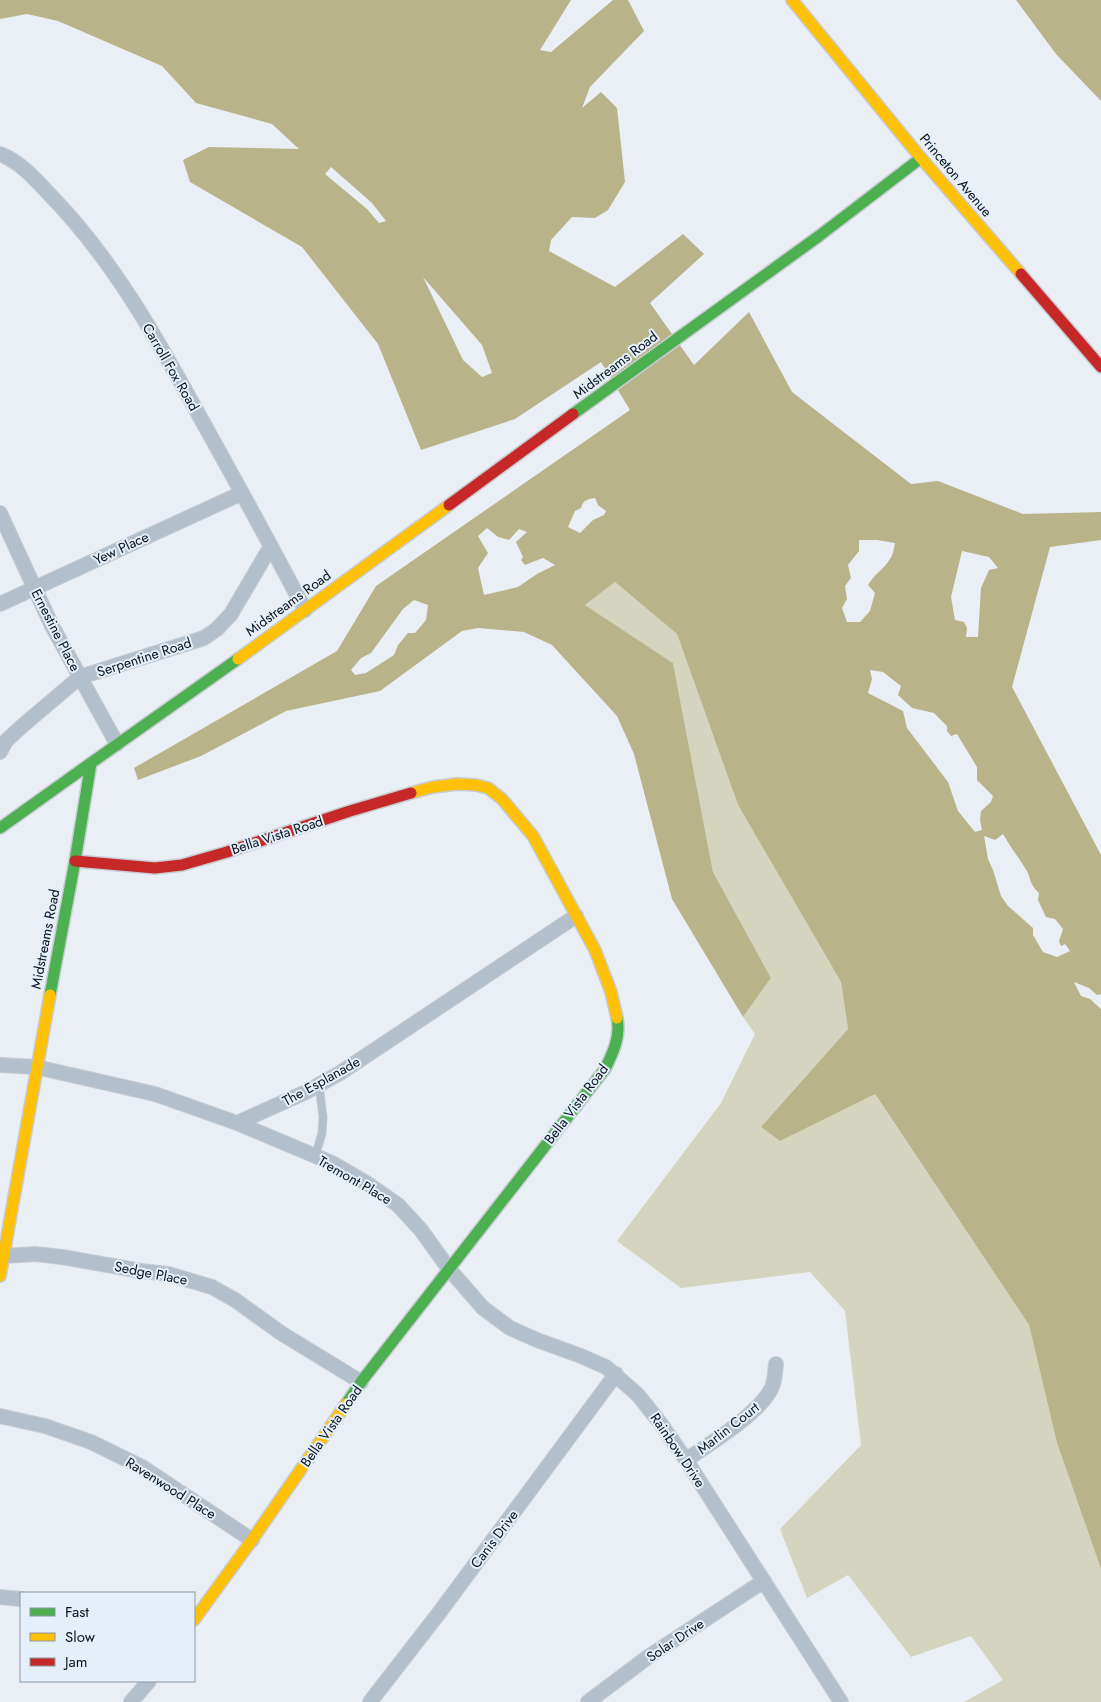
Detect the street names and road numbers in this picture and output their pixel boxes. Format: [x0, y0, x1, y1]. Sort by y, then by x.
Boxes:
street label: Princeton Avenue [915, 129, 997, 221]
street label: Carroll Fox Road [138, 319, 204, 415]
street label: Midstreams Road [568, 326, 662, 404]
street label: Yew Place [90, 527, 152, 569]
street label: Midstreams Road [241, 565, 335, 641]
street label: Ernestine Place [27, 585, 85, 675]
street label: Serpentine Road [94, 632, 194, 682]
street label: Bella Vista Road [229, 811, 325, 859]
street label: Midstreams Road [26, 887, 64, 991]
street label: The Esplanade [279, 1051, 363, 1111]
street label: Bella Vista Road [539, 1060, 613, 1148]
street label: Tremont Place [314, 1151, 396, 1209]
street label: Sedge Place [113, 1256, 189, 1290]
street label: Bella Vista Road [295, 1381, 367, 1471]
street label: Marlin Court [693, 1397, 764, 1459]
street label: Rainbow Drive [646, 1409, 710, 1491]
street label: Ravenwood Place [122, 1452, 220, 1524]
street label: Canis Drive [465, 1506, 523, 1572]
street label: Solar Drive [642, 1613, 708, 1667]

